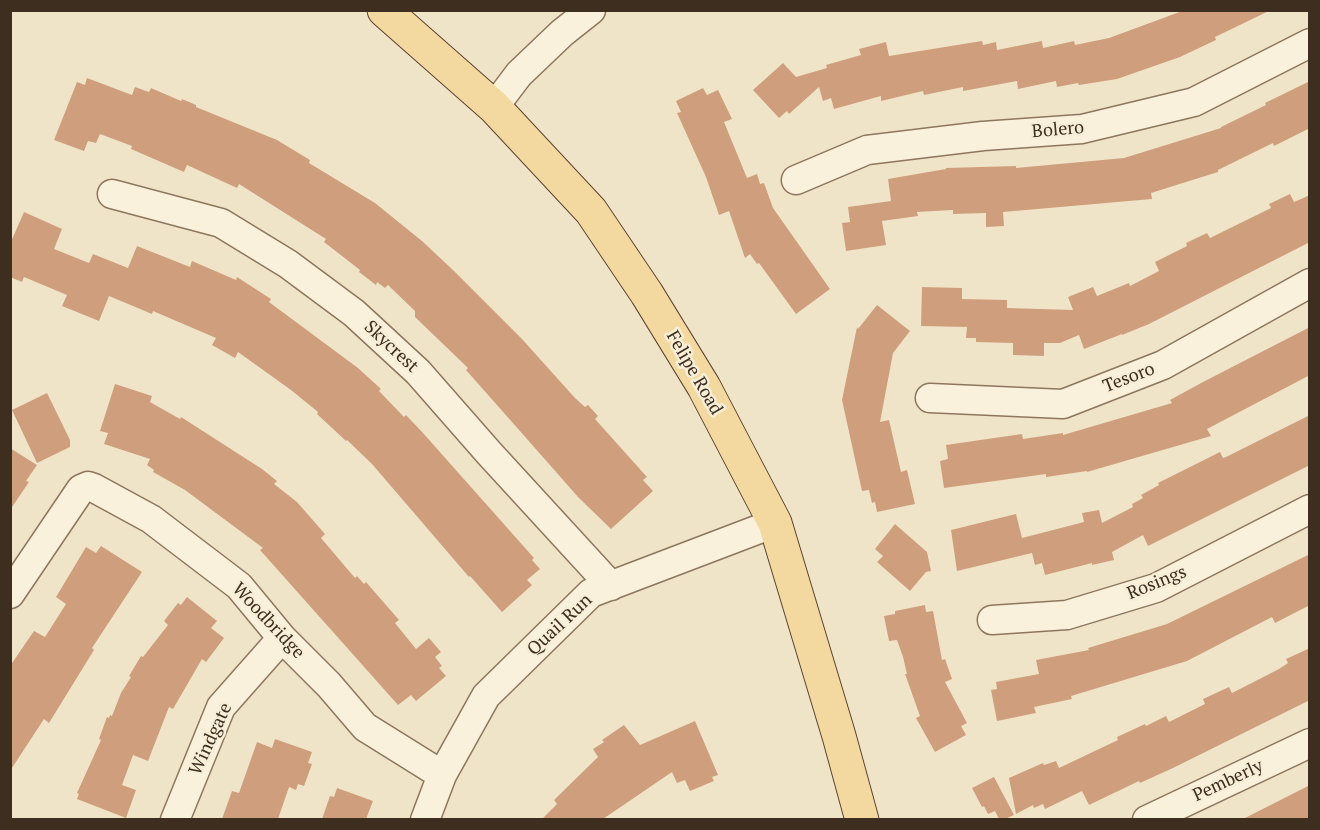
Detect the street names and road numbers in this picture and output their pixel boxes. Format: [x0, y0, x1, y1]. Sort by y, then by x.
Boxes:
street label: Bolero [1031, 117, 1085, 143]
street label: Skycrest [359, 316, 423, 378]
street label: Felipe Road [661, 327, 727, 419]
street label: Tesoro [1100, 358, 1158, 398]
street label: Rosings [1124, 561, 1190, 605]
street label: Woodbridge [227, 578, 309, 664]
street label: Quail Run [523, 590, 597, 660]
street label: Windgate [185, 699, 237, 779]
street label: Pemberly [1189, 755, 1267, 807]

